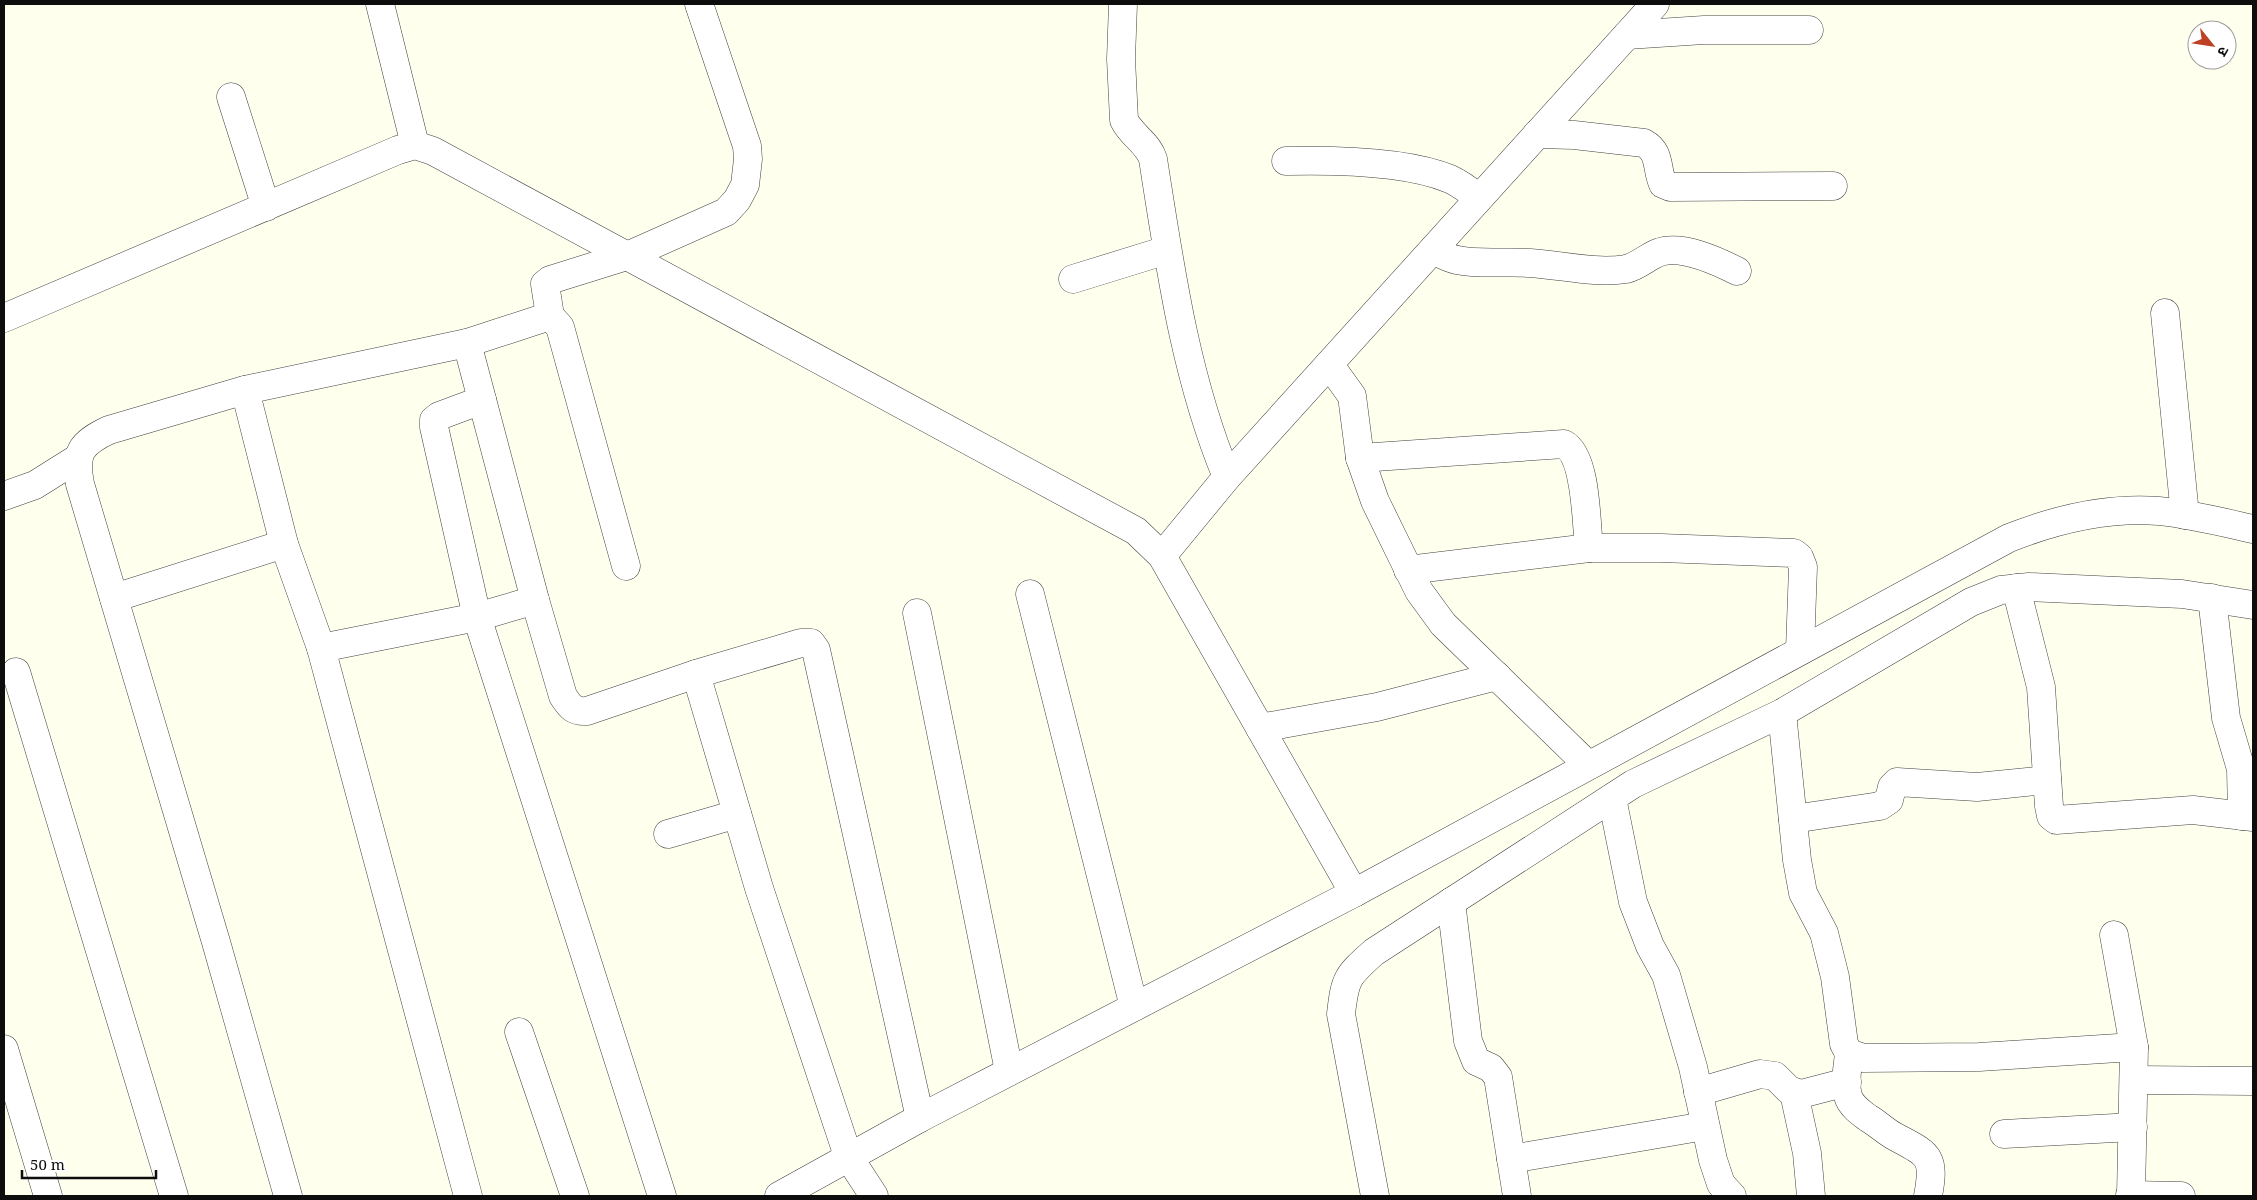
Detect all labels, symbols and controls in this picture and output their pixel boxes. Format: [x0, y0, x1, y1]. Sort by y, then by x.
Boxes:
north arrow [2187, 20, 2237, 70]
text: उ [2213, 43, 2234, 61]
scale bar [22, 1148, 156, 1180]
text: 50 m [30, 1154, 65, 1174]

